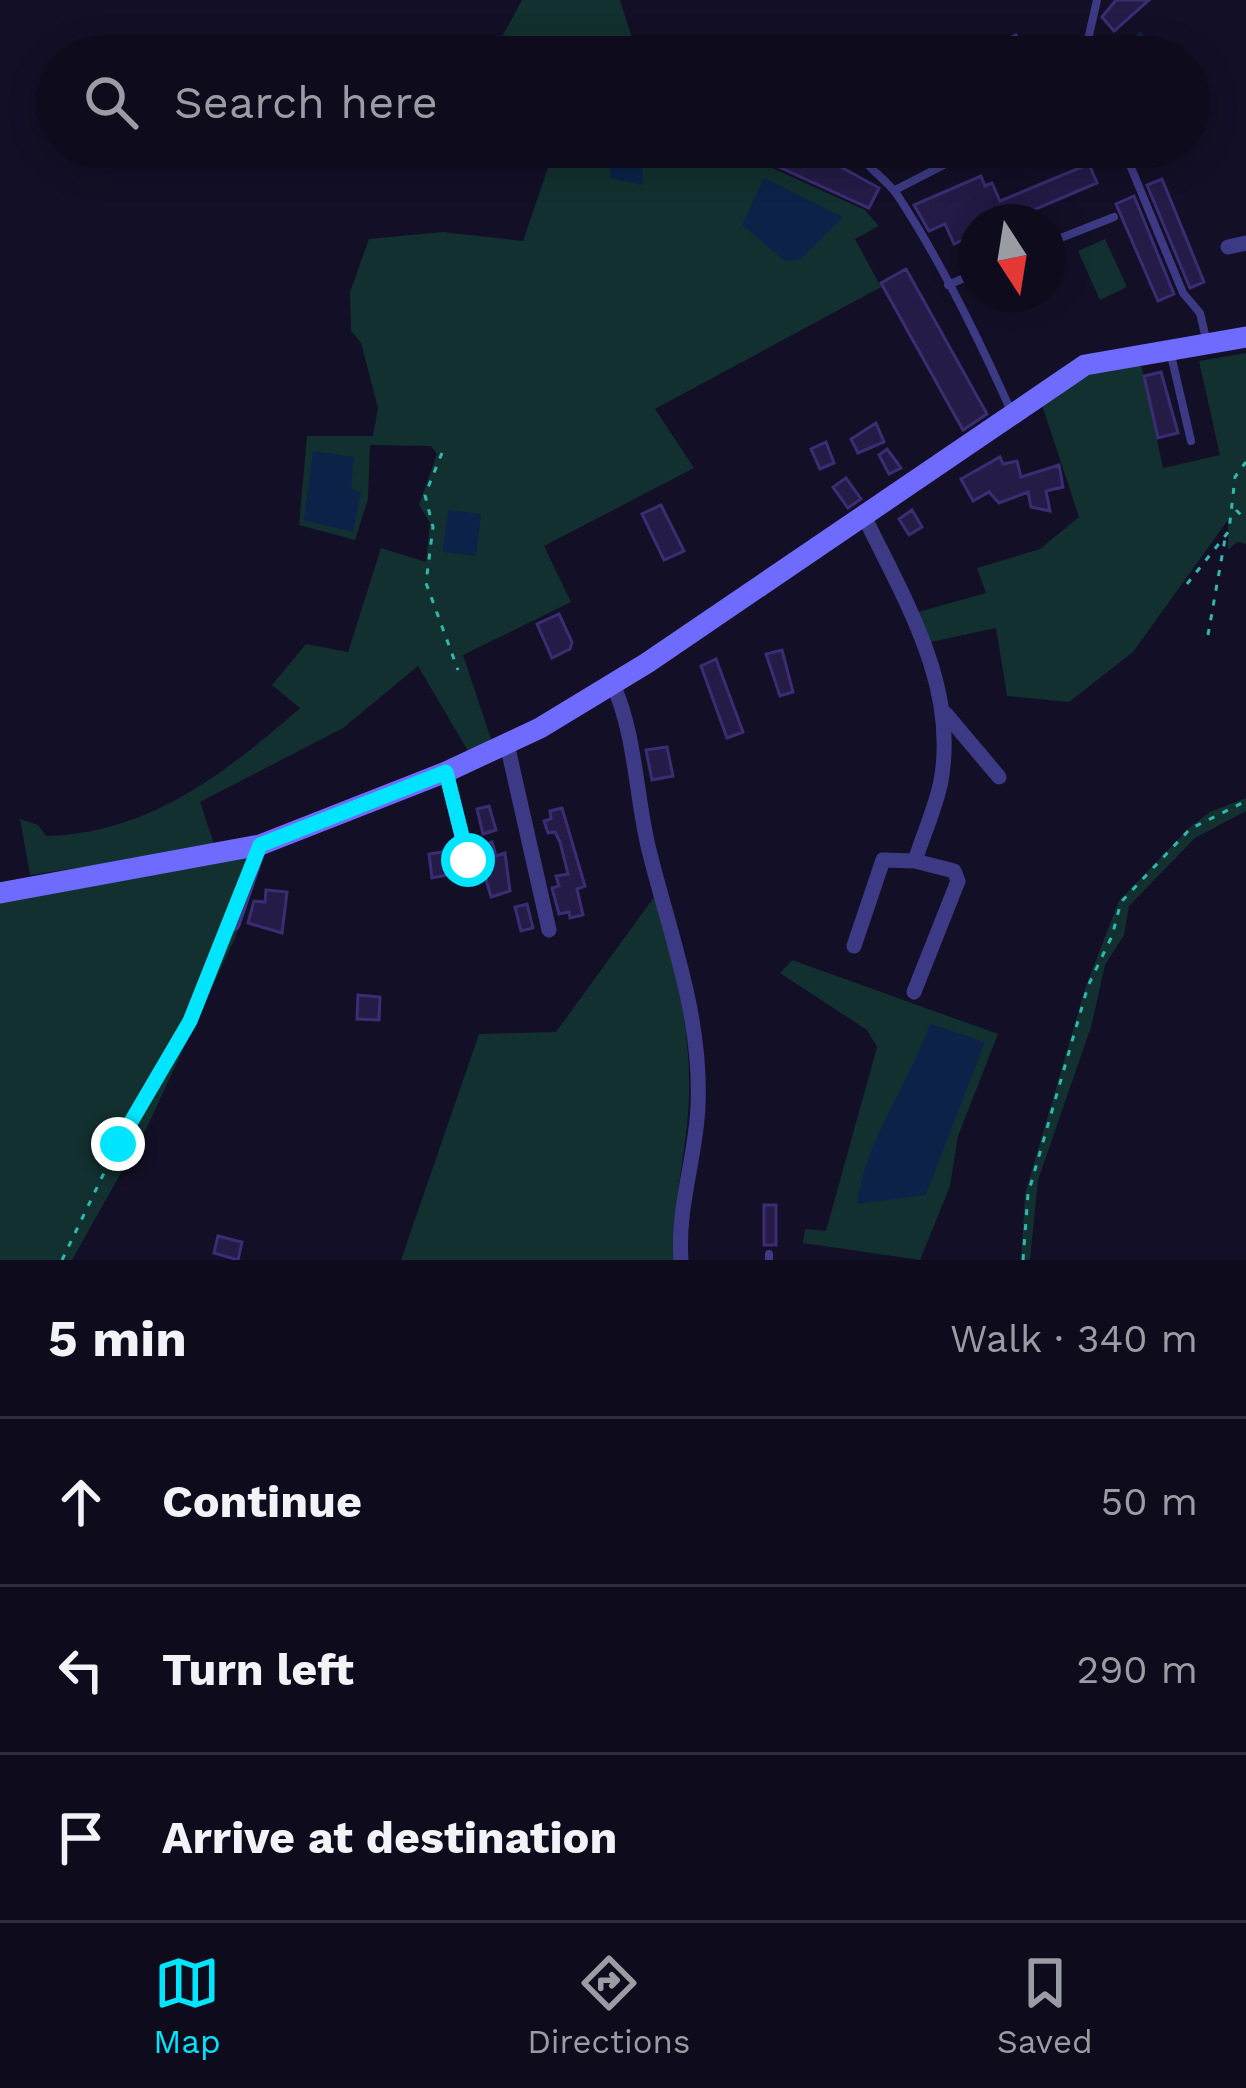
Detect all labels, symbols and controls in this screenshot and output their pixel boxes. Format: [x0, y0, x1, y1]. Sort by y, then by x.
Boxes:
search box [36, 36, 1210, 168]
icon: search [78, 69, 144, 135]
text: Search here [174, 76, 438, 129]
north arrow [958, 204, 1066, 312]
route start [441, 833, 495, 887]
route end [91, 1117, 145, 1171]
text: 5 min [48, 1309, 187, 1368]
text: Walk · 340 m [950, 1316, 1198, 1361]
icon: ahead [48, 1469, 114, 1535]
text: Continue [162, 1475, 362, 1528]
text: 50 m [1101, 1479, 1198, 1524]
icon: left [48, 1637, 114, 1703]
text: Turn left [162, 1643, 354, 1696]
text: 290 m [1076, 1647, 1198, 1692]
icon: arrive [48, 1805, 114, 1871]
text: Arrive at destination [162, 1811, 617, 1864]
tab: Map [153, 1950, 221, 2061]
tab: Directions [527, 1950, 690, 2061]
tab: Saved [997, 1950, 1093, 2061]

